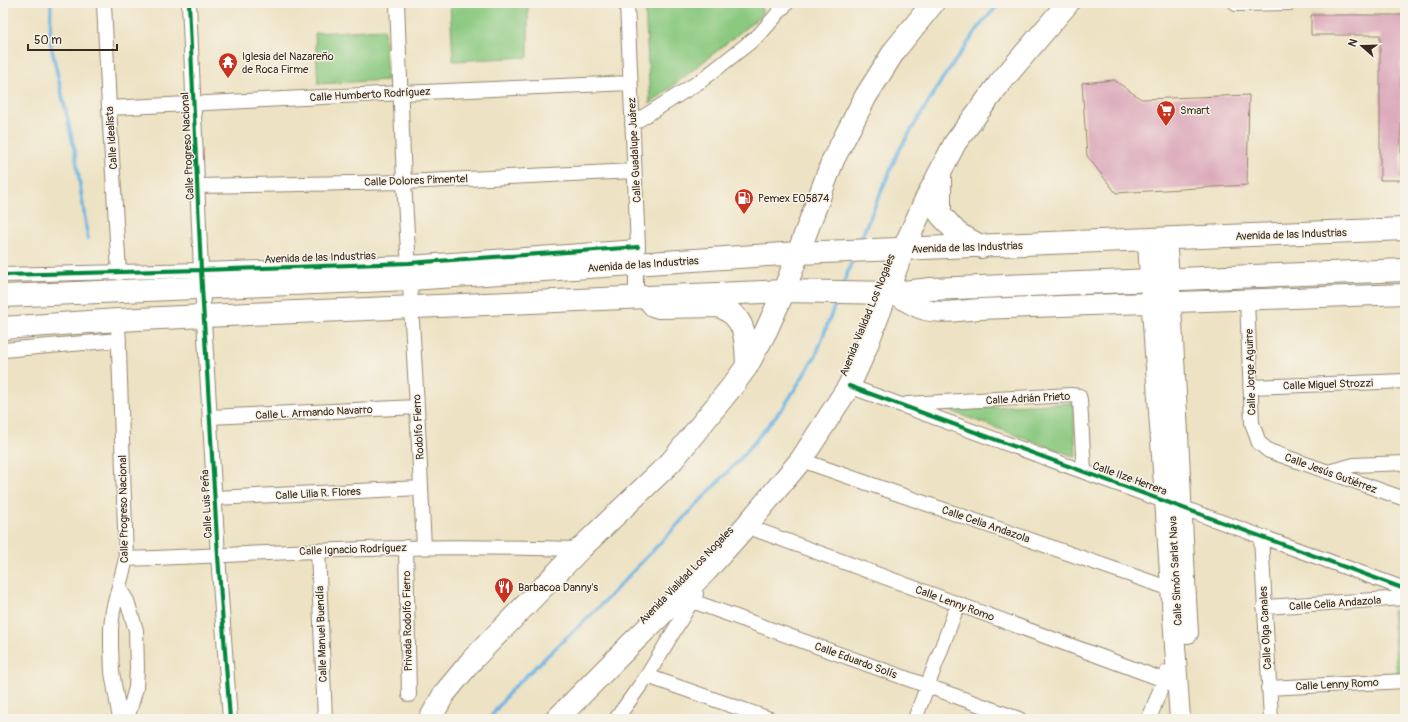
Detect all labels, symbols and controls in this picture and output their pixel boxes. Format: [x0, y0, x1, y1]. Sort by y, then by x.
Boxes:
scale bar [28, 26, 117, 52]
north arrow [1342, 26, 1382, 66]
text: 50 m [34, 33, 62, 48]
text: N [1346, 37, 1361, 48]
place label: Iglesia del Nazareño de Roca Firme [242, 50, 334, 76]
temple icon: Iglesia del Nazareño de Roca Firme [217, 51, 239, 79]
street label: Calle Humberto Rodríguez [309, 85, 431, 104]
street label: Calle Progreso Nacional [178, 92, 197, 200]
street label: Calle Guadalupe Juárez [625, 97, 644, 203]
supermarket icon: Smart [1155, 99, 1177, 127]
place label: Smart [1180, 104, 1210, 117]
street label: Calle Idealista [103, 106, 120, 170]
street label: Calle Dolores Pimentel [364, 172, 468, 189]
fuel station icon: Pemex E05874 [733, 187, 755, 215]
place label: Pemex E05874 [758, 192, 830, 205]
street label: Avenida de las Industrias [1235, 226, 1347, 243]
street label: Avenida de las Industrias [911, 239, 1023, 256]
street label: Avenida de las Industrias [264, 249, 376, 266]
street label: Avenida Vialidad Los Nogales [837, 252, 898, 378]
street label: Avenida de las Industrias [587, 254, 699, 275]
street label: Calle Jorge Aguirre [1242, 328, 1259, 415]
street label: Calle Miguel Strozzi [1283, 376, 1373, 393]
street label: Calle Adrián Prieto [985, 390, 1071, 407]
street label: Rodolfo Fierro [410, 394, 427, 460]
street label: Calle L. Armando Navarro [255, 403, 373, 422]
street label: Calle Jesús Gutiérrez [1283, 451, 1379, 496]
street label: Calle Progreso Nacional [116, 455, 131, 563]
street label: Calle Ilze Herrera [1091, 459, 1169, 498]
street label: Calle Luis Peña [198, 469, 215, 539]
street label: Calle Lilia R. Flores [275, 485, 361, 502]
street label: Calle Celia Andazola [940, 503, 1032, 546]
street label: Calle Simón Sarlat Nava [1166, 516, 1185, 626]
street label: Avenida Vialidad Los Nogales [636, 524, 736, 627]
street label: Calle Ignacio Rodríguez [299, 541, 407, 558]
street label: Privada Rodolfo Fierro [400, 570, 415, 671]
restaurant icon: Barbacoa Danny's [493, 576, 515, 604]
place label: Barbacoa Danny's [518, 581, 598, 594]
street label: Calle Lenny Romo [913, 583, 996, 624]
street label: Calle Manuel Buendía [313, 585, 330, 682]
street label: Calle Olga Canales [1257, 586, 1274, 670]
street label: Calle Celia Andazola [1288, 594, 1382, 613]
street label: Calle Eduardo Solís [813, 640, 899, 681]
street label: Calle Lenny Romo [1295, 676, 1379, 693]

